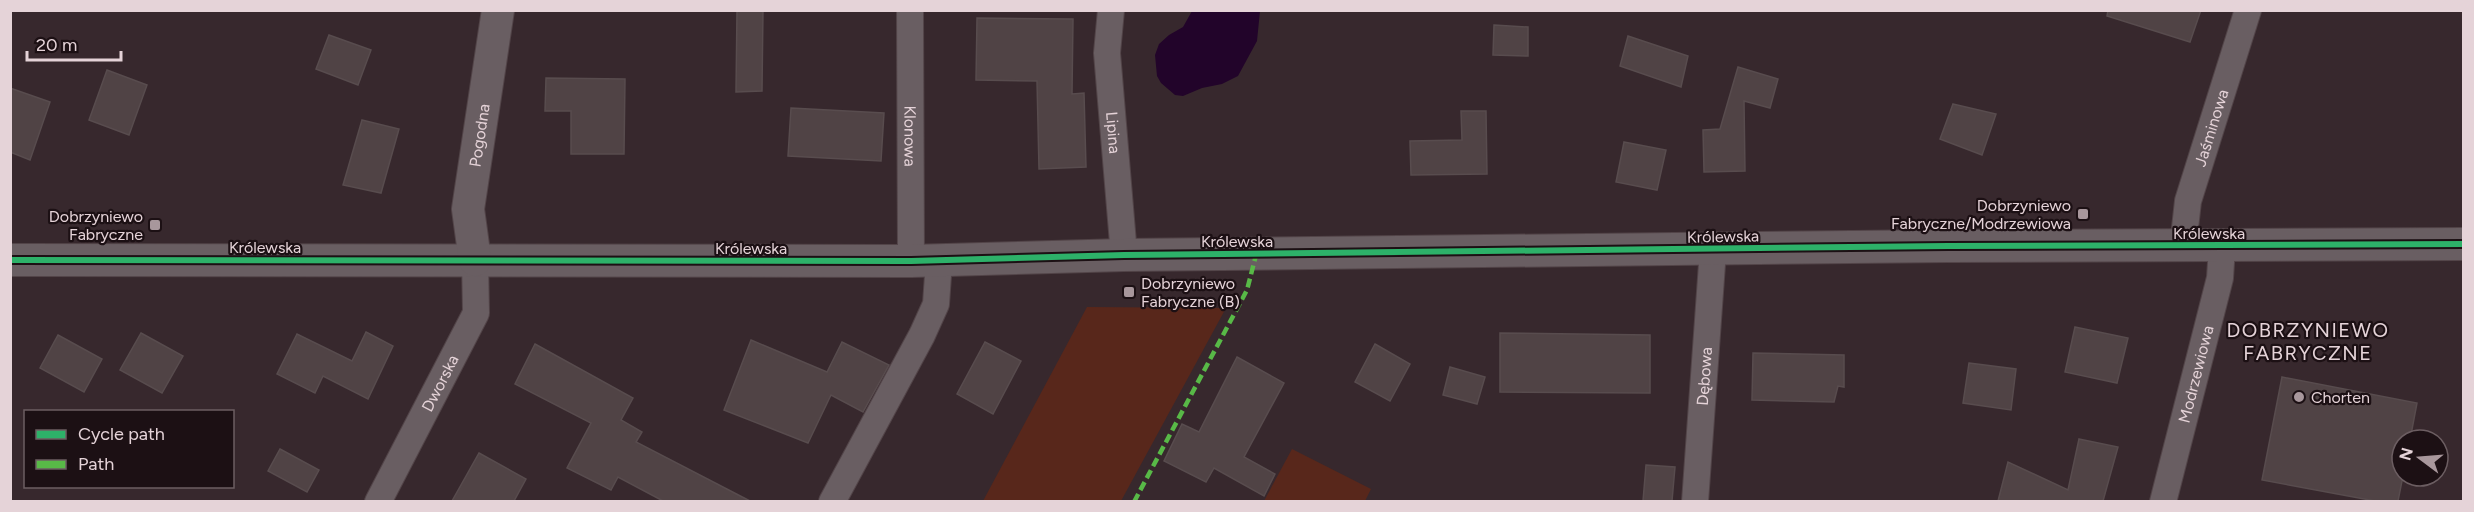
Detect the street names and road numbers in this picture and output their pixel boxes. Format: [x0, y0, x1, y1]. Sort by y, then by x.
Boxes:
street label: Jaśminowa [2190, 87, 2232, 169]
street label: Pogodna [465, 103, 494, 168]
street label: Klonowa [900, 105, 920, 167]
street label: Lipina [1102, 111, 1124, 154]
street label: Królewska [2173, 224, 2245, 243]
street label: Królewska [1687, 226, 1759, 247]
street label: Królewska [1201, 232, 1273, 251]
street label: Królewska [229, 238, 301, 257]
street label: Królewska [715, 239, 787, 258]
street label: Modrzewiowa [2175, 323, 2218, 425]
street label: Dębowa [1693, 346, 1716, 406]
street label: Dworska [418, 352, 463, 415]

